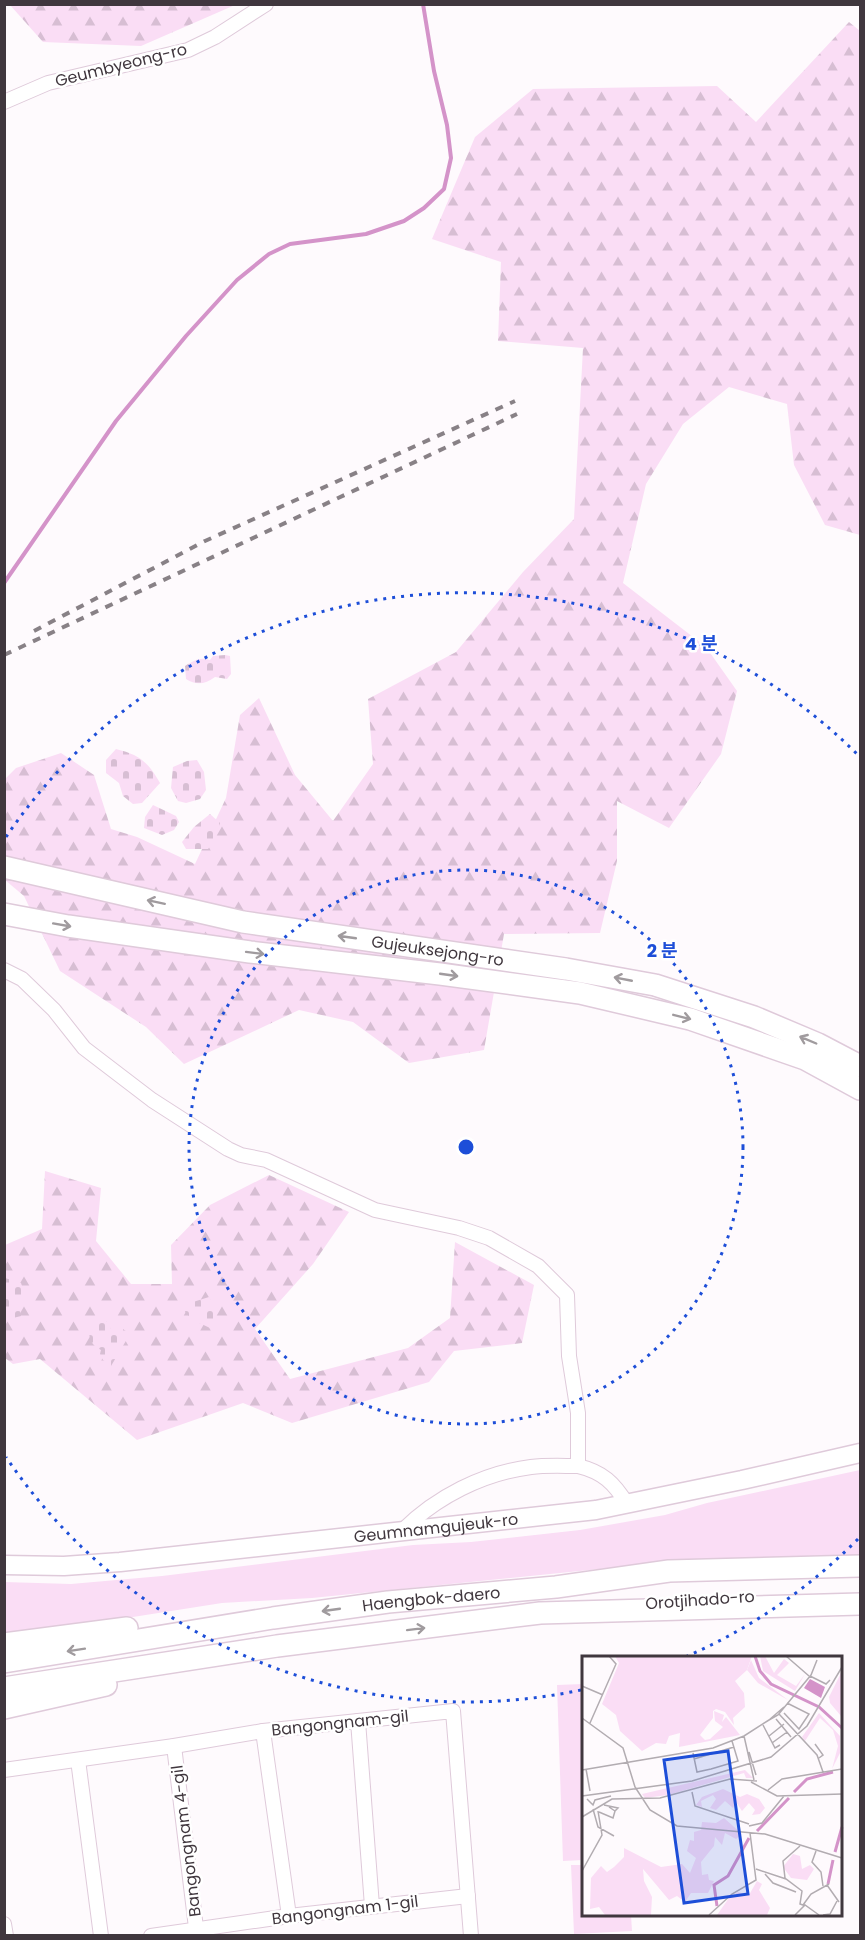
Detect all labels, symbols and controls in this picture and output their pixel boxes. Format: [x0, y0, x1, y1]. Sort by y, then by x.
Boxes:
street label: Geumbyeong-ro [53, 37, 189, 93]
text: 4 분 [685, 631, 718, 656]
one-way arrow [146, 896, 165, 908]
one-way arrow [52, 920, 71, 931]
street label: Gujeuksejong-ro [370, 929, 506, 971]
one-way arrow [338, 932, 358, 943]
text: 2 분 [647, 938, 678, 963]
one-way arrow [245, 947, 264, 958]
one-way arrow [438, 969, 458, 980]
one-way arrow [614, 973, 634, 984]
one-way arrow [672, 1011, 691, 1023]
one-way arrow [799, 1034, 818, 1045]
centre of rings [456, 1137, 476, 1157]
street label: Geumnamgujeuk-ro [353, 1507, 519, 1548]
street label: Haengbok-daero [361, 1581, 501, 1617]
street label: Orotjihado-ro [645, 1585, 755, 1615]
one-way arrow [322, 1604, 341, 1615]
one-way arrow [405, 1623, 425, 1634]
one-way arrow [67, 1645, 86, 1656]
inset map [582, 1656, 841, 1916]
street label: Bangongnam-gil [270, 1704, 410, 1742]
street label: Bangongnam 4-gil [165, 1764, 207, 1918]
street label: Bangongnam 1-gil [270, 1890, 420, 1930]

